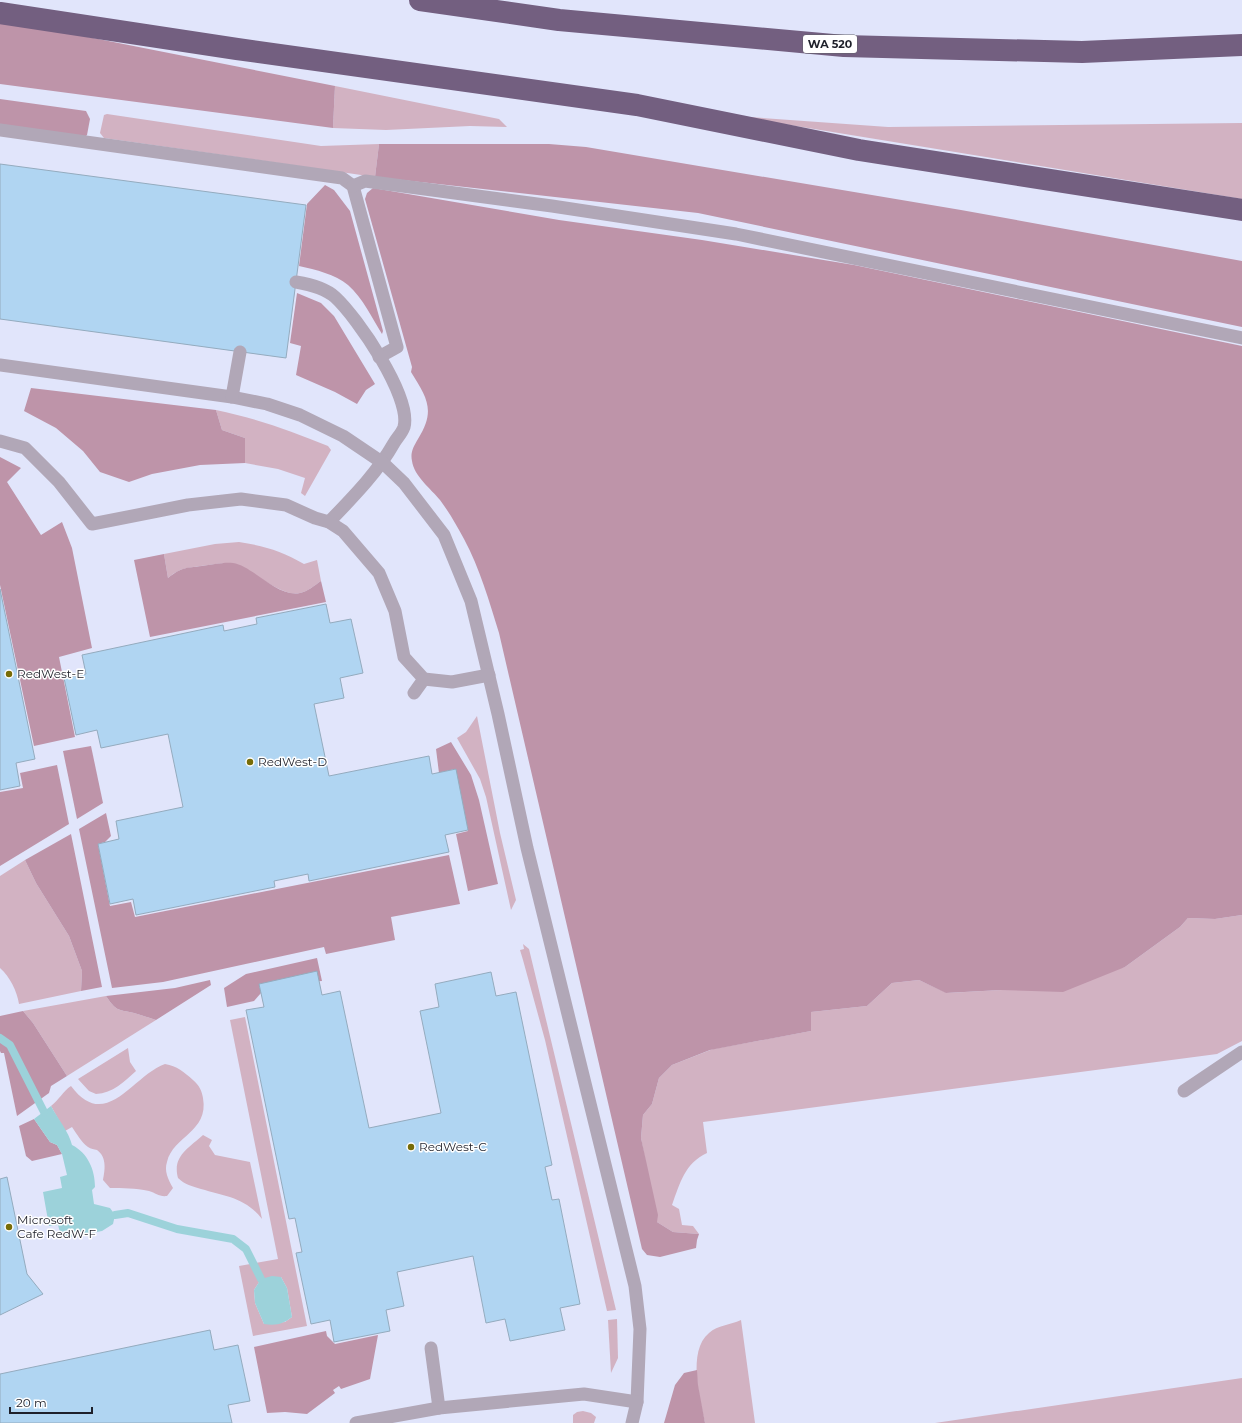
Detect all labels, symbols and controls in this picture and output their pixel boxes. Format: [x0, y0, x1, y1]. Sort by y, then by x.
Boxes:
road number: WA 520 [803, 35, 857, 53]
place label: RedWest-E [17, 666, 84, 681]
marker: RedWest-E [4, 669, 14, 679]
place label: RedWest-D [258, 754, 327, 769]
marker: RedWest-D [245, 757, 255, 767]
place label: RedWest-C [419, 1139, 487, 1154]
marker: RedWest-C [406, 1142, 416, 1152]
place label: Microsoft Cafe RedW-F [17, 1212, 97, 1241]
marker: Microsoft Cafe RedW-F [4, 1222, 14, 1232]
scale bar [10, 1389, 92, 1415]
text: 20 m [16, 1395, 47, 1410]

